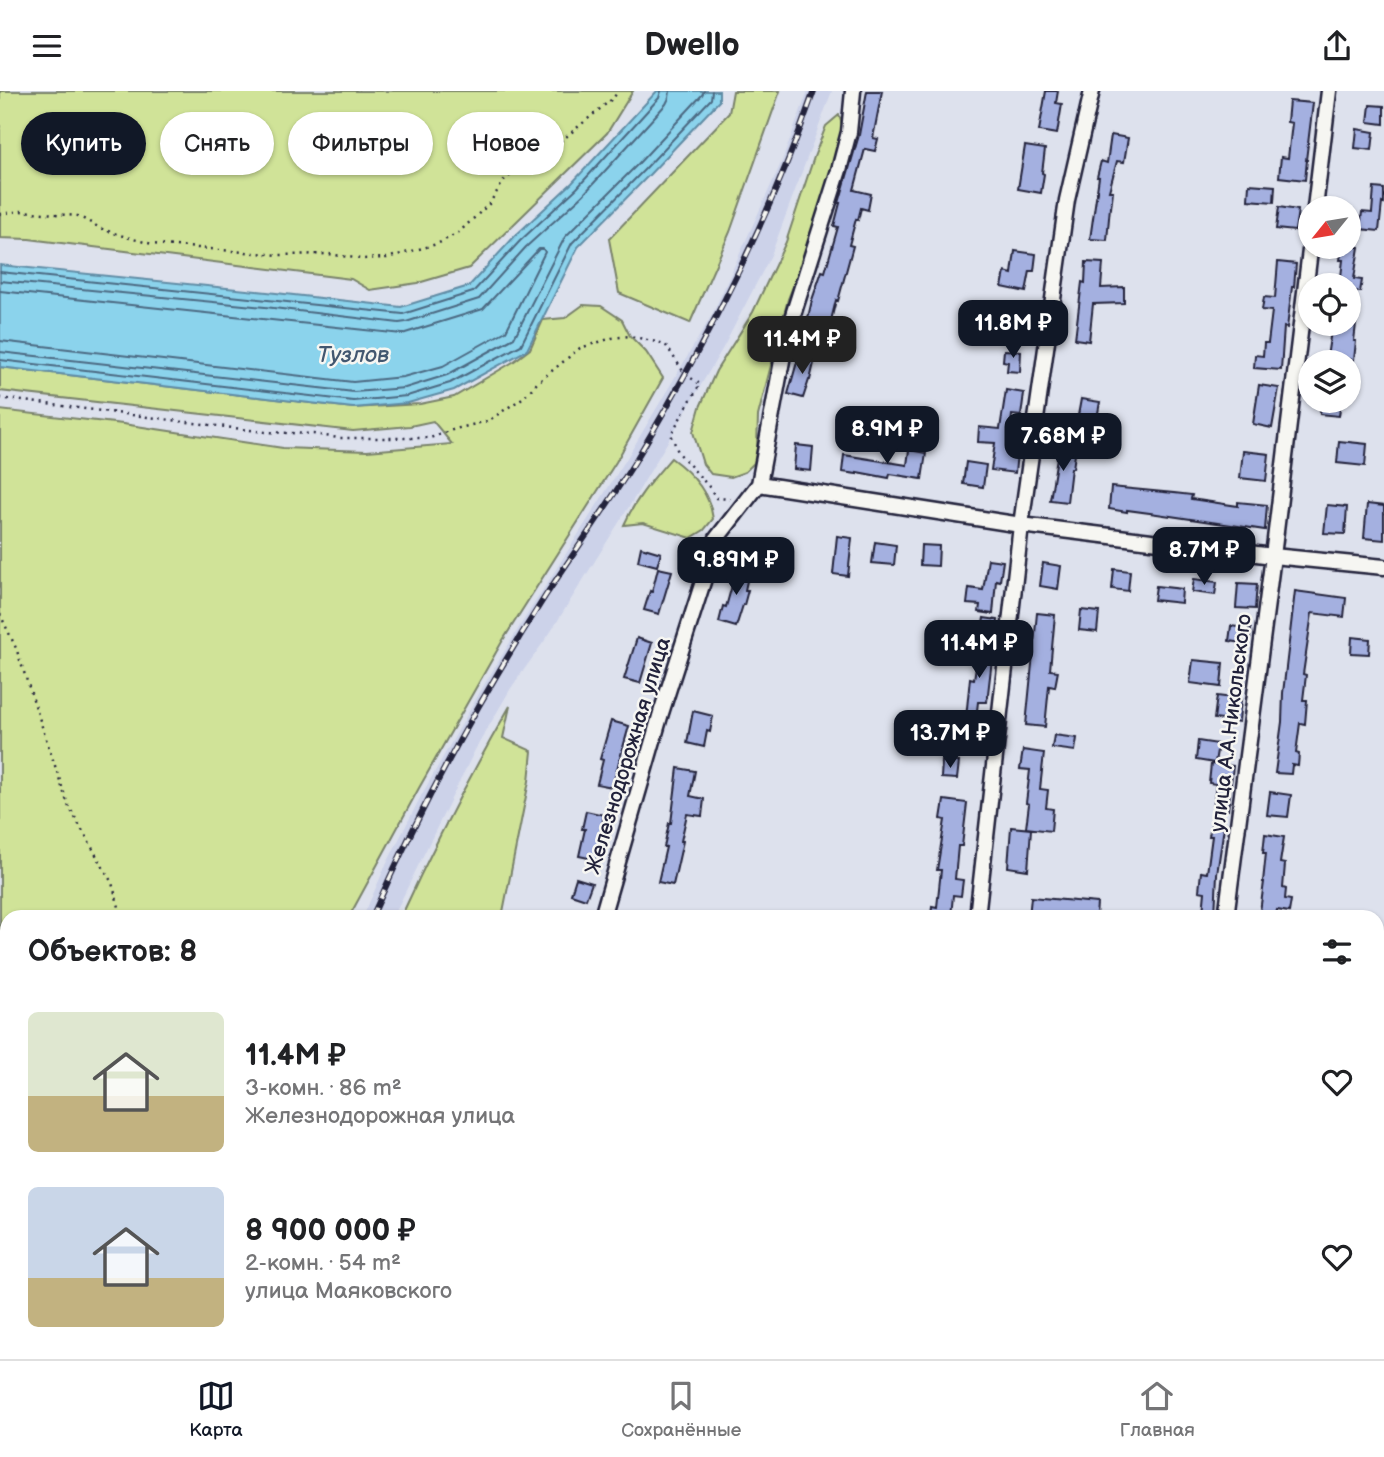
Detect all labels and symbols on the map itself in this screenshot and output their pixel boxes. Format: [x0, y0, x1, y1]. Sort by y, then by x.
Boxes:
north arrow [1298, 196, 1362, 259]
pin: 11.8M ₽ [948, 301, 1078, 360]
pin: 11.4M ₽ [737, 317, 867, 376]
water label: Тузлов [317, 341, 389, 369]
pin: 8.9M ₽ [830, 407, 944, 466]
pin: 7.68M ₽ [998, 413, 1128, 473]
pin: 8.7M ₽ [1147, 527, 1261, 587]
pin: 9.89M ₽ [671, 538, 801, 597]
street label: улица А.А.Никольского [1205, 613, 1257, 833]
pin: 11.4M ₽ [914, 621, 1044, 680]
street label: Железнодорожная улица [580, 634, 676, 878]
pin: 13.7M ₽ [885, 711, 1015, 770]

